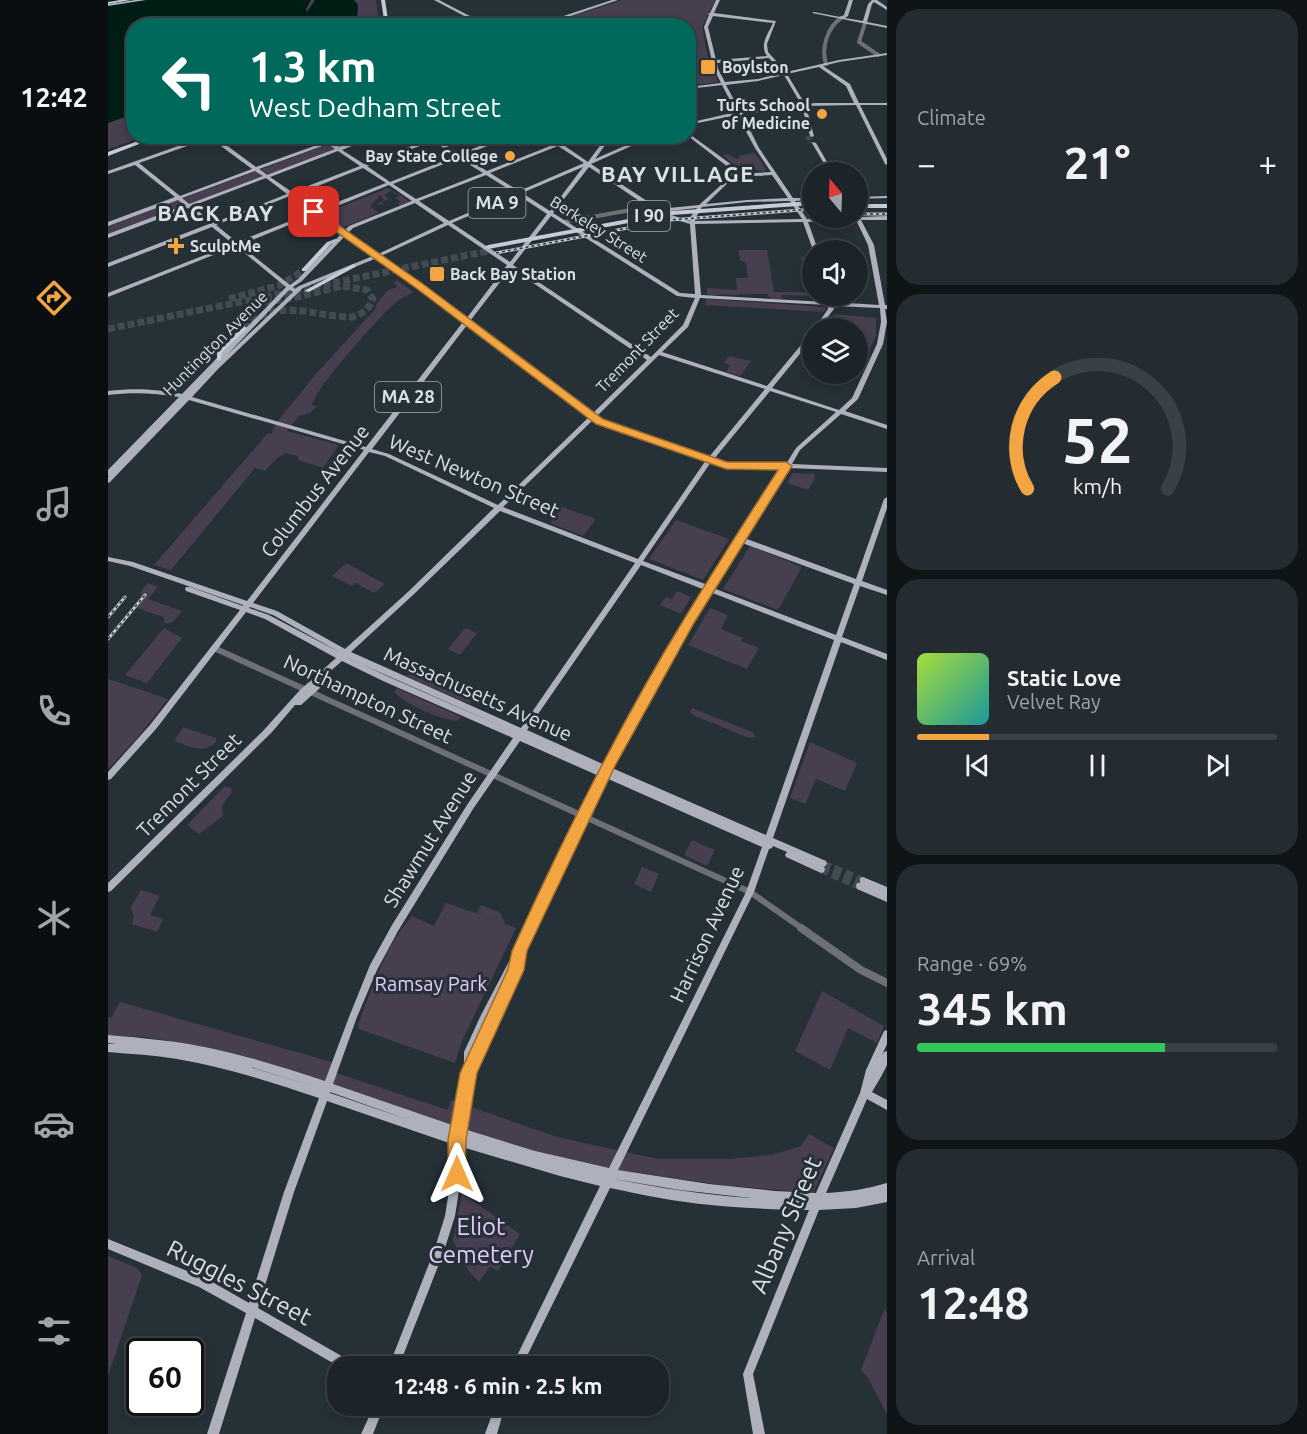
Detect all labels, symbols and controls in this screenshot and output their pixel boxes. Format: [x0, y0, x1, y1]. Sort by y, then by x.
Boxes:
icon: left [150, 42, 228, 120]
text: 1.3 km [249, 43, 376, 90]
marker: Boylston [699, 58, 717, 76]
place label: Boylston [722, 58, 789, 76]
text: 12:42 [20, 82, 88, 112]
text: West Dedham Street [249, 92, 501, 122]
place label: Tufts School of Medicine [717, 96, 810, 132]
text: Climate [917, 106, 986, 129]
marker: Tufts School of Medicine [815, 107, 829, 121]
text: 21° [1064, 137, 1130, 188]
text: − [917, 145, 936, 182]
text: + [1258, 145, 1277, 182]
place label: Bay State College [365, 147, 498, 165]
marker: Bay State College [503, 149, 517, 163]
district label: BAY VILLAGE [601, 161, 755, 186]
north arrow [802, 162, 868, 228]
map controls [802, 162, 868, 384]
pin [288, 186, 339, 237]
road number: MA 9 [468, 188, 526, 218]
street label: Berkeley Street [547, 192, 651, 266]
icon: arrive [297, 195, 330, 228]
district label: BACK BAY [157, 200, 275, 225]
road number: I 90 [628, 201, 670, 231]
marker: SculptMe [167, 237, 185, 255]
place label: SculptMe [190, 237, 261, 255]
button: sound [802, 240, 868, 306]
marker: Back Bay Station [428, 265, 446, 283]
place label: Back Bay Station [450, 265, 576, 283]
icon: directions [33, 277, 75, 319]
street label: Huntington Avenue [159, 287, 271, 399]
street label: Tremont Street [592, 304, 682, 396]
button: layers [802, 318, 868, 384]
road number: MA 28 [375, 382, 441, 412]
text: 52 [1062, 405, 1132, 475]
street label: Columbus Avenue [256, 420, 373, 561]
street label: West Newton Street [386, 429, 563, 522]
text: km/h [1072, 474, 1122, 498]
icon: music [33, 483, 75, 525]
street label: Massachusetts Avenue [381, 642, 576, 745]
street label: Northampton Street [280, 649, 456, 748]
text: Static Love [1007, 665, 1122, 690]
icon: phone [33, 690, 75, 732]
text: Velvet Ray [1007, 690, 1101, 713]
street label: Tremont Street [132, 728, 246, 841]
icon: previous [961, 749, 994, 782]
icon: pause [1081, 749, 1114, 782]
icon: next [1201, 749, 1234, 782]
street label: Shawmut Avenue [378, 766, 481, 911]
street label: Harrison Avenue [665, 862, 748, 1006]
icon: climate [33, 897, 75, 939]
text: Range · 69% [917, 952, 1027, 975]
park label: Ramsay Park [375, 972, 487, 995]
text: 345 km [917, 983, 1068, 1034]
icon: car [33, 1103, 75, 1145]
position arrow [425, 1142, 489, 1206]
street label: Albany Street [745, 1152, 827, 1297]
park label: Eliot Cemetery [428, 1213, 534, 1268]
street label: Ruggles Street [162, 1234, 317, 1331]
text: Arrival [917, 1246, 975, 1269]
text: 12:48 [917, 1277, 1030, 1328]
icon: filters [33, 1310, 75, 1352]
speed limit sign: 60 [126, 1338, 204, 1416]
text: 12:48 · 6 min · 2.5 km [393, 1373, 603, 1398]

